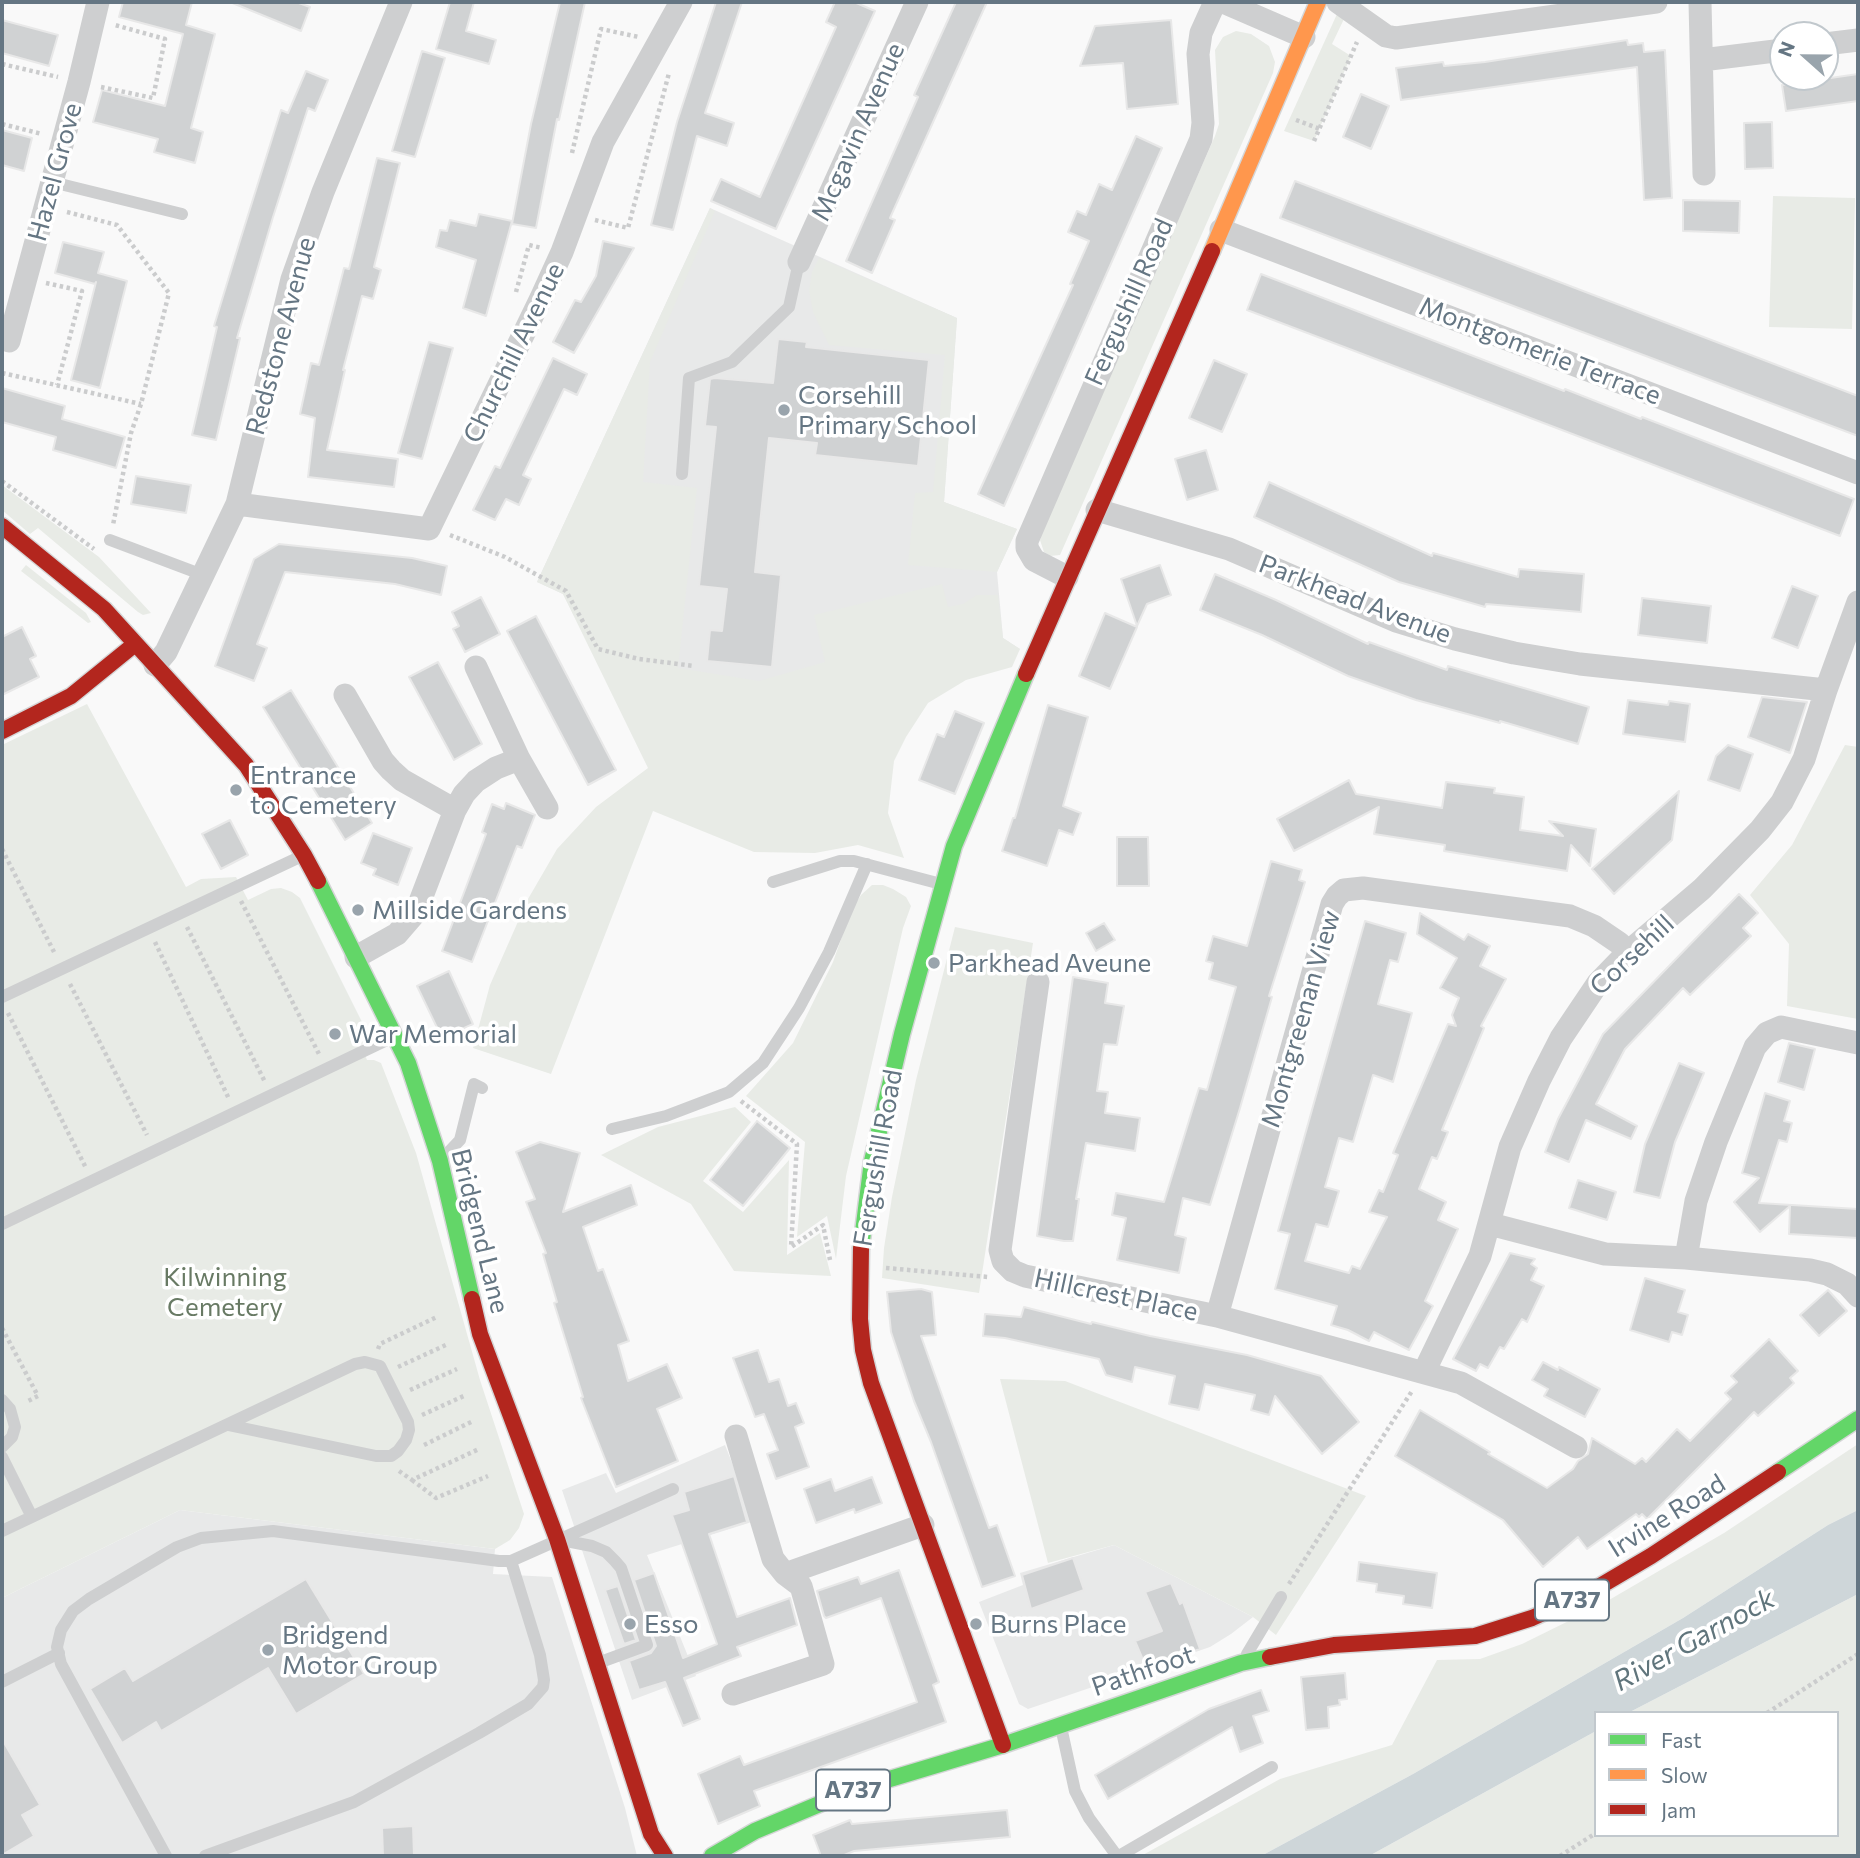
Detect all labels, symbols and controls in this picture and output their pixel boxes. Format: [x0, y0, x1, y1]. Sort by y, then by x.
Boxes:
north arrow [1769, 21, 1839, 91]
street label: Mcgavin Avenue [805, 38, 911, 226]
text: N [1773, 38, 1799, 60]
street label: Hazel Grove [22, 99, 88, 245]
street label: Fergushill Road [1078, 214, 1180, 390]
street label: Redstone Avenue [240, 234, 322, 438]
street label: Churchill Avenue [457, 258, 571, 448]
street label: Montgomerie Terrace [1415, 290, 1665, 412]
place label: Corsehill Primary School [798, 379, 977, 440]
marker: Corsehill Primary School [776, 402, 792, 418]
street label: Parkhead Avenue [1255, 548, 1455, 650]
place label: Entrance to Cemetery [250, 759, 397, 820]
marker: Entrance to Cemetery [228, 782, 244, 798]
place label: Millside Gardens [372, 894, 567, 926]
marker: Millside Gardens [350, 902, 366, 918]
street label: Montgreenan View [1255, 907, 1347, 1131]
street label: Corsehill [1583, 908, 1681, 1002]
place label: Parkhead Aveune [948, 947, 1151, 979]
marker: Parkhead Aveune [926, 955, 942, 971]
place label: War Memorial [349, 1018, 517, 1050]
marker: War Memorial [327, 1026, 343, 1042]
street label: Fergushill Road [847, 1067, 909, 1249]
street label: Bridgend Lane [444, 1146, 516, 1316]
park label: Kilwinning Cemetery [163, 1261, 287, 1322]
street label: Hillcrest Place [1031, 1262, 1201, 1328]
street label: Irvine Road [1603, 1468, 1731, 1564]
road number: A737 [1535, 1580, 1609, 1620]
water label: River Garnock [1607, 1582, 1781, 1698]
place label: Esso [644, 1608, 699, 1640]
place label: Burns Place [990, 1608, 1126, 1640]
marker: Esso [622, 1616, 638, 1632]
marker: Burns Place [968, 1616, 984, 1632]
place label: Bridgend Motor Group [282, 1619, 438, 1680]
street label: Pathfoot [1088, 1639, 1198, 1703]
marker: Bridgend Motor Group [260, 1642, 276, 1658]
legend [1594, 1711, 1839, 1837]
text: Fast [1661, 1727, 1702, 1752]
text: Slow [1661, 1762, 1708, 1787]
road number: A737 [816, 1770, 890, 1811]
text: Jam [1661, 1797, 1696, 1822]

